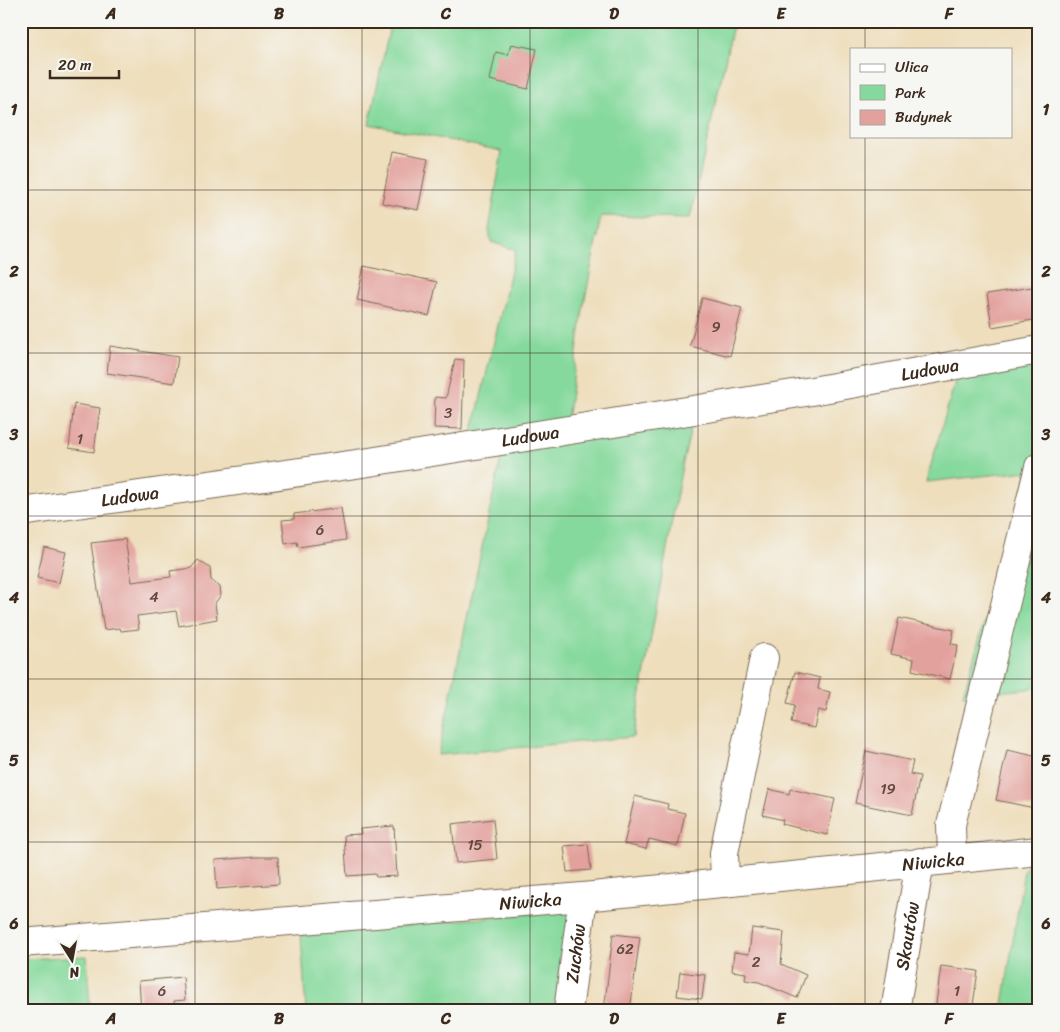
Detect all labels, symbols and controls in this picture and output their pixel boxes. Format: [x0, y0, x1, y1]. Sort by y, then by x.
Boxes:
text: A [105, 0, 116, 28]
text: B [274, 0, 285, 28]
text: C [440, 0, 452, 28]
text: D [609, 0, 619, 28]
text: E [777, 0, 787, 28]
text: F [944, 0, 955, 28]
scale bar [50, 48, 119, 80]
legend [850, 48, 1012, 138]
text: 20 m [58, 52, 92, 78]
text: Ulica [895, 54, 929, 80]
text: Park [895, 80, 926, 106]
text: 1 [11, 95, 18, 124]
text: 1 [1043, 95, 1050, 124]
text: Budynek [895, 104, 953, 130]
text: 2 [8, 257, 19, 286]
text: 2 [1040, 257, 1051, 286]
house number: 9 [711, 314, 721, 340]
street label: Ludowa [898, 349, 961, 391]
house number: 3 [444, 400, 452, 426]
street label: Ludowa [499, 416, 562, 457]
text: 3 [9, 420, 19, 449]
text: 3 [1041, 420, 1051, 449]
house number: 1 [77, 426, 83, 452]
street label: Ludowa [99, 476, 161, 516]
house number: 6 [316, 517, 324, 543]
text: 4 [8, 583, 19, 612]
text: 4 [1040, 583, 1051, 612]
house number: 4 [149, 584, 159, 610]
text: 5 [9, 746, 19, 775]
text: 5 [1041, 746, 1051, 775]
house number: 19 [880, 776, 896, 802]
house number: 15 [467, 832, 483, 858]
street label: Niwicka [901, 843, 966, 881]
street label: Niwicka [498, 883, 563, 920]
street label: Skautów [886, 899, 929, 973]
text: 6 [8, 909, 19, 938]
text: 6 [1040, 909, 1051, 938]
street label: Zuchów [556, 921, 595, 985]
north arrow [48, 934, 98, 984]
house number: 62 [616, 936, 634, 962]
house number: 2 [752, 949, 761, 975]
text: N [67, 959, 83, 986]
house number: 6 [158, 978, 166, 1004]
house number: 1 [954, 978, 960, 1004]
text: A [105, 1004, 116, 1032]
text: B [274, 1004, 285, 1032]
text: C [440, 1004, 452, 1032]
text: D [609, 1004, 619, 1032]
text: E [777, 1004, 787, 1032]
text: F [944, 1004, 955, 1032]

